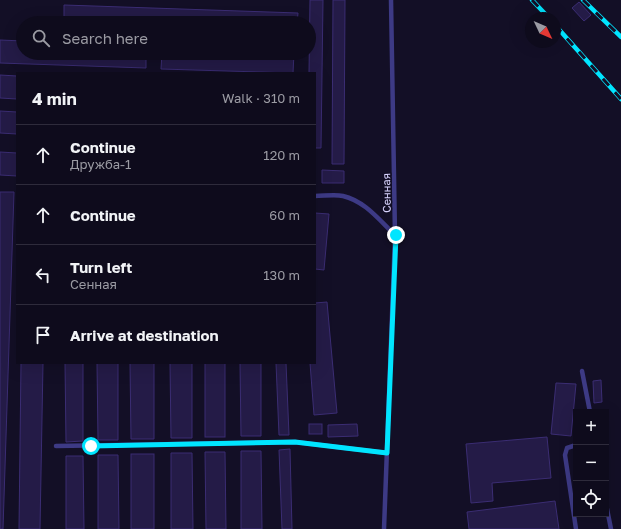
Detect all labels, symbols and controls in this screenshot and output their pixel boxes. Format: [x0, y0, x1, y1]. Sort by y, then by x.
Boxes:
north arrow [525, 12, 561, 48]
search box [16, 16, 316, 60]
icon: search [30, 27, 52, 49]
text: Search here [62, 29, 148, 47]
text: 4 min [32, 88, 77, 109]
text: Walk · 310 m [222, 90, 300, 106]
text: Continue [70, 138, 136, 156]
icon: ahead [32, 144, 54, 166]
text: 120 m [263, 147, 300, 163]
text: Дружба-1 [70, 156, 131, 172]
street label: Сенная [379, 173, 393, 213]
icon: ahead [32, 204, 54, 226]
text: Continue [70, 206, 136, 224]
text: 60 m [269, 207, 300, 223]
route end [387, 226, 405, 244]
text: Turn left [70, 258, 132, 276]
icon: left [32, 264, 54, 286]
text: 130 m [263, 267, 300, 283]
text: Сенная [70, 276, 117, 292]
icon: arrive [32, 324, 54, 346]
text: Arrive at destination [70, 326, 219, 344]
map controls [573, 409, 609, 517]
button: + [573, 409, 609, 445]
route start [82, 437, 100, 455]
button: − [573, 445, 609, 481]
button: locate [573, 481, 609, 517]

